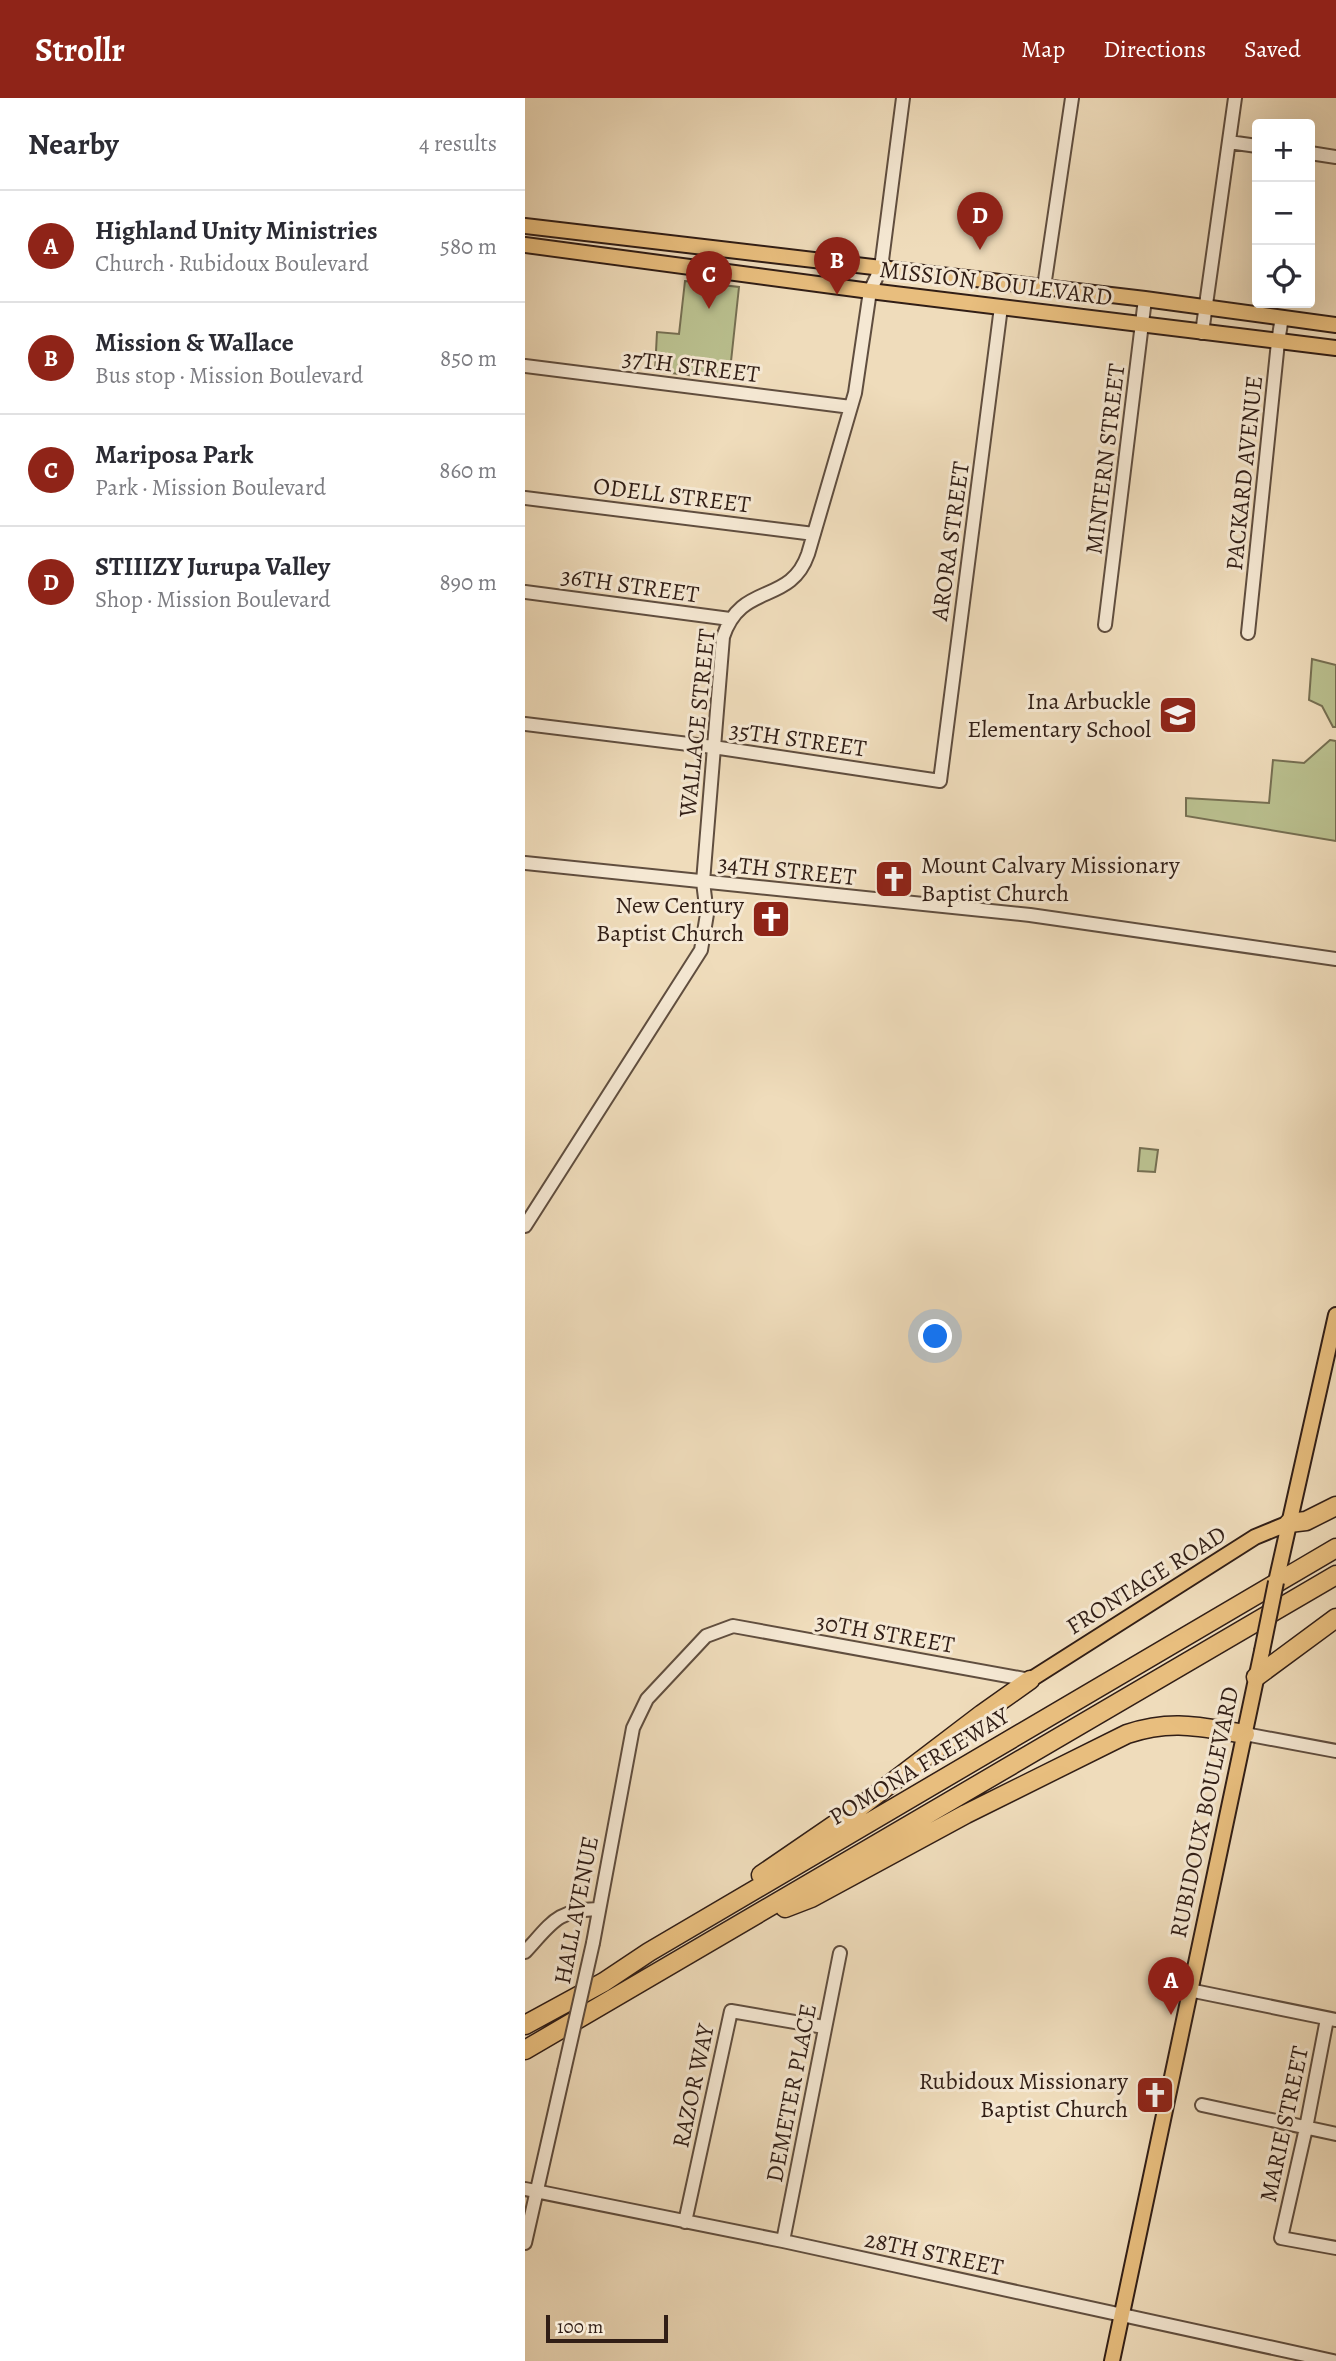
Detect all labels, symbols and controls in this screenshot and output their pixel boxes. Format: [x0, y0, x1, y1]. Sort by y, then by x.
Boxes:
text: Strollr [35, 27, 125, 72]
text: Map [1021, 33, 1065, 65]
text: Directions [1103, 33, 1206, 65]
text: Saved [1244, 33, 1301, 65]
map controls [1252, 119, 1315, 308]
button: + [1252, 119, 1315, 182]
text: Nearby [28, 124, 119, 164]
text: 4 results [419, 128, 497, 159]
button: − [1252, 182, 1315, 245]
pin: D [957, 192, 1003, 250]
text: Highland Unity Ministries [95, 213, 378, 248]
text: A [44, 231, 58, 262]
text: 580 m [440, 231, 497, 262]
pin: B [814, 237, 860, 295]
button: locate [1252, 245, 1315, 308]
text: Church · Rubidoux Boulevard [95, 248, 369, 279]
pin: C [686, 251, 732, 309]
street label: MISSION BOULEVARD [878, 253, 1114, 313]
text: Mission & Wallace [95, 325, 294, 360]
street label: 37TH STREET [621, 342, 761, 390]
text: B [44, 343, 58, 374]
text: 850 m [440, 343, 497, 374]
text: Bus stop · Mission Boulevard [95, 360, 363, 391]
street label: MINTERN STREET [1077, 362, 1133, 556]
street label: PACKARD AVENUE [1218, 374, 1270, 572]
text: Mariposa Park [95, 437, 253, 472]
text: C [44, 455, 58, 486]
text: 860 m [439, 455, 497, 486]
street label: ARORA STREET [923, 459, 977, 624]
street label: ODELL STREET [592, 469, 752, 521]
text: Park · Mission Boulevard [95, 472, 326, 503]
text: STIIIZY Jurupa Valley [95, 549, 330, 584]
street label: 36TH STREET [559, 559, 701, 611]
text: D [43, 567, 59, 598]
text: 890 m [439, 567, 497, 598]
text: Shop · Mission Boulevard [95, 584, 331, 615]
street label: WALLACE STREET [671, 627, 723, 820]
place label: Ina Arbuckle Elementary School [967, 685, 1151, 745]
school or university icon: Ina Arbuckle Elementary School [1157, 694, 1199, 736]
street label: 35TH STREET [727, 714, 869, 764]
street label: 34TH STREET [716, 847, 858, 893]
place label: Mount Calvary Missionary Baptist Church [921, 849, 1180, 909]
church icon: Mount Calvary Missionary Baptist Church [873, 858, 915, 900]
place label: New Century Baptist Church [596, 889, 744, 949]
church icon: New Century Baptist Church [750, 898, 792, 940]
your location [918, 1319, 952, 1353]
street label: FRONTAGE ROAD [1060, 1518, 1232, 1642]
street label: 30TH STREET [813, 1605, 957, 1661]
street label: RUBIDOUX BOULEVARD [1162, 1683, 1246, 1941]
street label: POMONA FREEWAY [823, 1699, 1016, 1832]
street label: HALL AVENUE [546, 1833, 606, 1987]
pin: A [1148, 1957, 1194, 2015]
street label: DEMETER PLACE [758, 2001, 824, 2185]
street label: RAZOR WAY [664, 2020, 722, 2151]
street label: MARIE STREET [1252, 2043, 1316, 2205]
place label: Rubidoux Missionary Baptist Church [919, 2065, 1128, 2125]
church icon: Rubidoux Missionary Baptist Church [1134, 2074, 1176, 2116]
street label: 28TH STREET [862, 2223, 1006, 2283]
scale bar [546, 2312, 669, 2344]
text: 100 m [557, 2314, 603, 2340]

